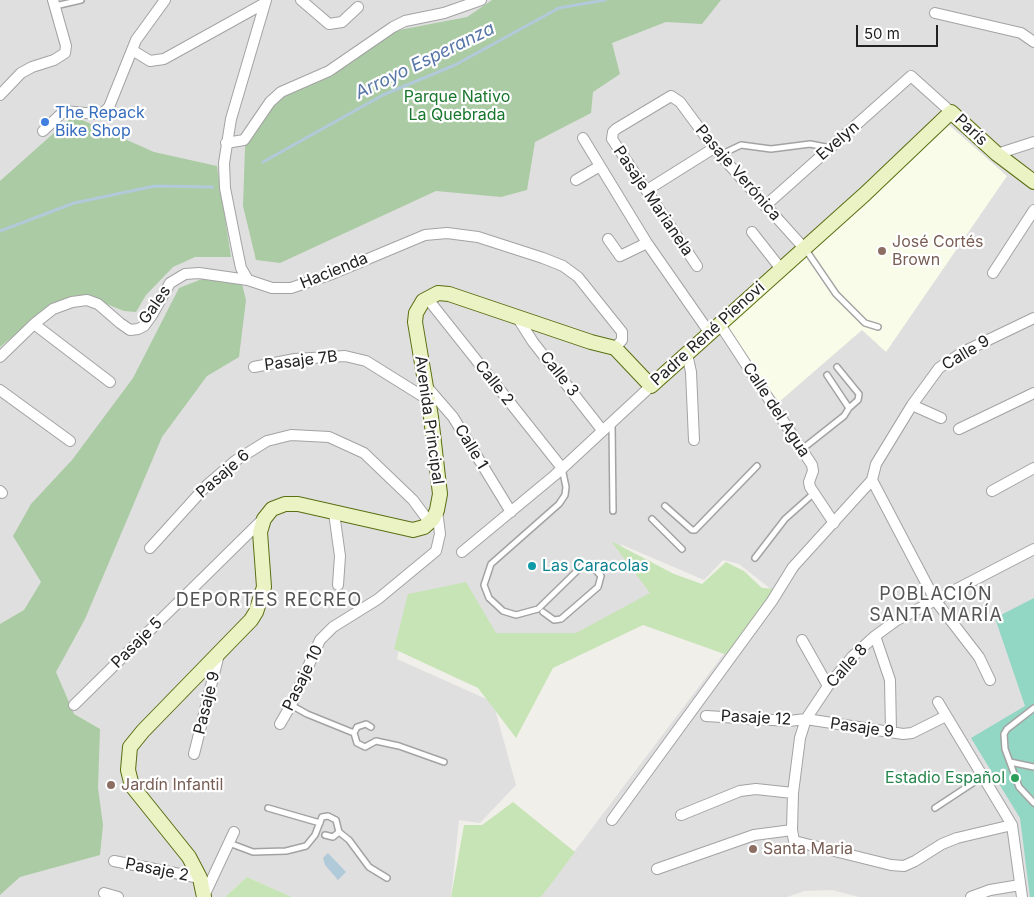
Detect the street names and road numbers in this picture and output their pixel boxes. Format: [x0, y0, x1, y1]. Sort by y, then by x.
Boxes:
street label: París [951, 110, 991, 150]
street label: Evelyn [813, 117, 863, 165]
street label: Pasaje Verónica [691, 121, 785, 225]
street label: Pasaje Marianela [609, 142, 697, 260]
street label: Hacienda [297, 249, 371, 293]
street label: Padre René Pienovi [647, 278, 769, 390]
street label: Gales [135, 282, 175, 328]
street label: Calle 9 [939, 331, 993, 375]
street label: Pasaje 7B [263, 347, 339, 375]
street label: Calle 3 [535, 348, 583, 400]
street label: Avenida Principal [410, 354, 448, 486]
street label: Calle 2 [470, 357, 518, 409]
street label: Calle del Agua [738, 359, 814, 461]
street label: Calle 1 [450, 421, 492, 473]
street label: Pasaje 6 [192, 446, 254, 502]
street label: Pasaje 5 [108, 614, 166, 672]
street label: Calle 8 [822, 640, 872, 692]
street label: Pasaje 10 [279, 642, 327, 714]
street label: Pasaje 9 [190, 670, 224, 736]
street label: Pasaje 12 [720, 707, 792, 729]
street label: Pasaje 9 [829, 714, 895, 742]
street label: Pasaje 2 [124, 854, 190, 886]

